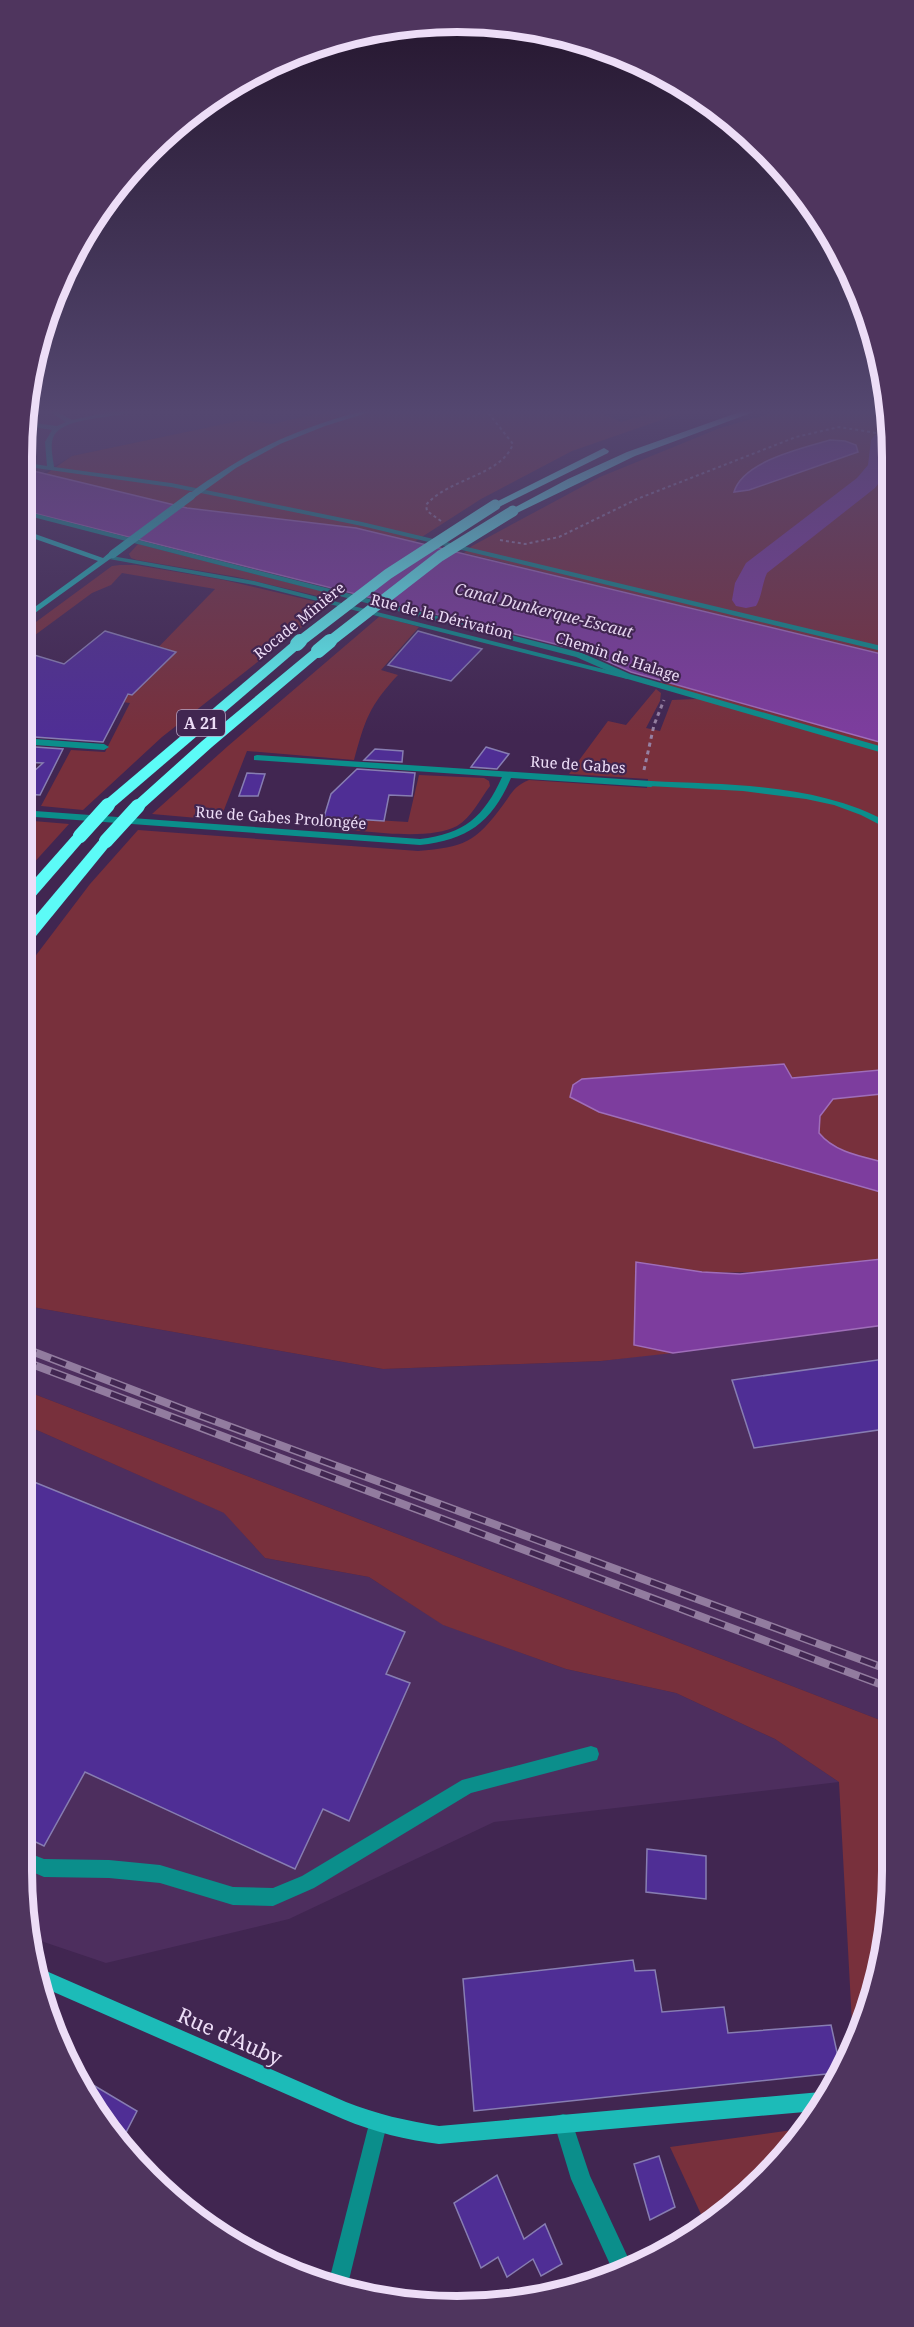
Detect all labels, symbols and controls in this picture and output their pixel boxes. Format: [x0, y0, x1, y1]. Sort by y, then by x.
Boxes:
street label: Rocade Minière [249, 577, 349, 663]
water label: Canal Dunkerque-Escaut [453, 577, 636, 643]
street label: Rue de la Dérivation [369, 589, 515, 643]
street label: Chemin de Halage [553, 626, 683, 686]
road number: A 21 [177, 710, 225, 736]
street label: Rue de Gabes [530, 751, 627, 777]
street label: Rue de Gabes Prolongée [195, 801, 367, 833]
street label: Rue d'Auby [173, 2000, 287, 2072]

